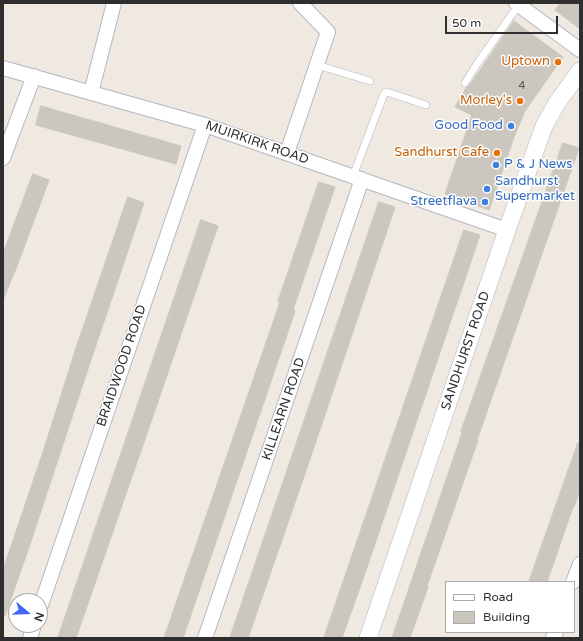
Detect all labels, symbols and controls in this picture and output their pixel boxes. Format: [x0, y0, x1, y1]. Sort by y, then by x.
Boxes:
scale bar [447, 8, 560, 34]
text: 50 m [452, 16, 481, 30]
place label: Uptown [501, 54, 550, 70]
marker: Uptown [553, 57, 563, 67]
house number: 4 [519, 79, 525, 93]
place label: Morley's [460, 93, 512, 109]
marker: Morley's [515, 96, 525, 106]
street label: MUIRKIRK ROAD [203, 118, 311, 168]
place label: Good Food [434, 118, 503, 134]
marker: Good Food [506, 121, 516, 131]
place label: Sandhurst Cafe [394, 145, 489, 161]
marker: Sandhurst Cafe [492, 148, 502, 158]
place label: P & J News [504, 157, 573, 173]
marker: P & J News [491, 160, 501, 170]
place label: Sandhurst Supermarket [495, 174, 575, 205]
marker: Sandhurst Supermarket [482, 184, 492, 194]
place label: Streetflava [410, 194, 477, 210]
marker: Streetflava [480, 197, 490, 207]
street label: SANDHURST ROAD [438, 289, 494, 413]
street label: BRAIDWOOD ROAD [94, 303, 150, 429]
street label: KILLEARN ROAD [259, 356, 309, 462]
legend [445, 581, 575, 633]
text: Road [483, 590, 513, 604]
north arrow [8, 593, 48, 633]
text: N [31, 610, 46, 623]
text: Building [483, 610, 530, 624]

